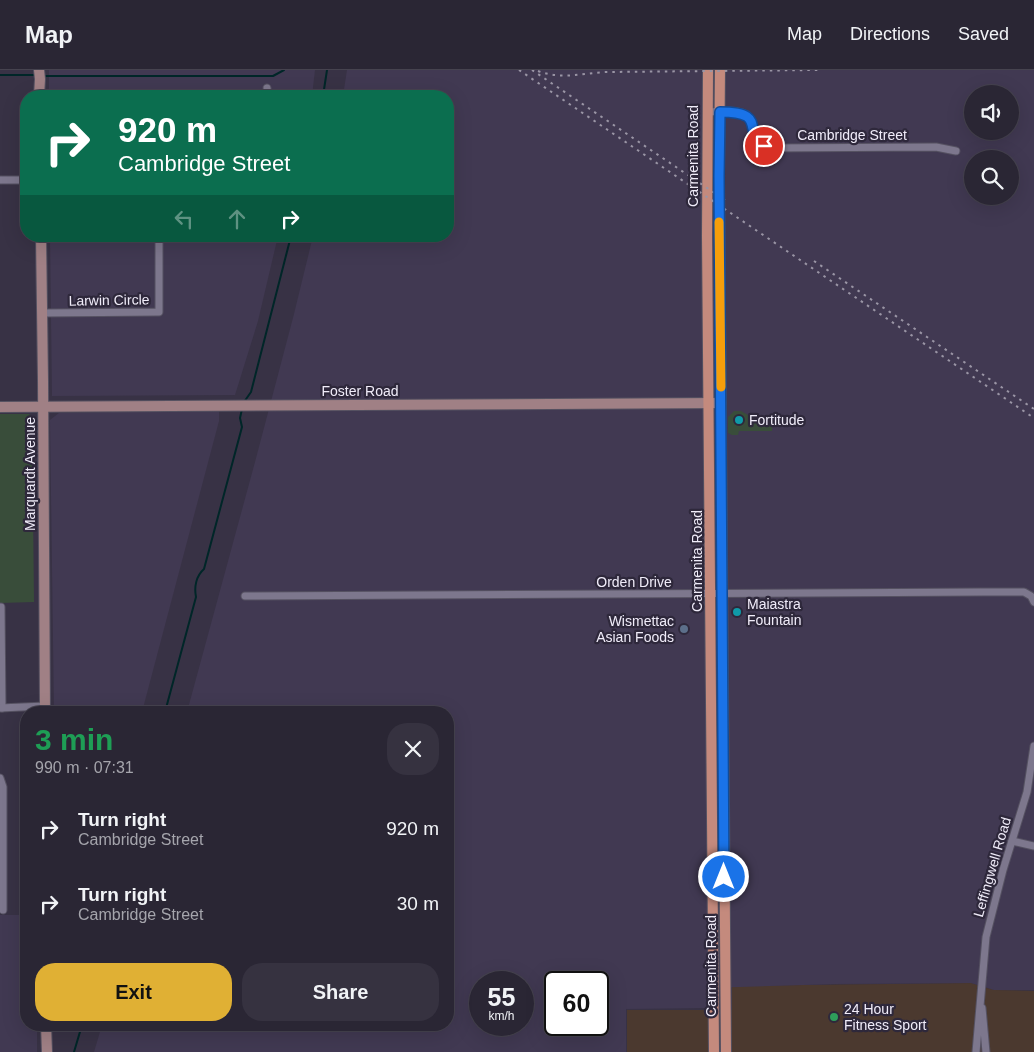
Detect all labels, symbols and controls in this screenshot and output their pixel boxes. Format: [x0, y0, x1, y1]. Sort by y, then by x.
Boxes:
text: Map [25, 21, 73, 48]
text: Map [787, 24, 822, 44]
text: Directions [850, 24, 930, 44]
text: Saved [958, 24, 1009, 44]
map controls [964, 85, 1019, 205]
button: sound [964, 85, 1019, 140]
street label: Carmenita Road [685, 105, 701, 207]
icon: right [35, 110, 100, 175]
text: 920 m [118, 110, 217, 149]
pin [743, 125, 785, 167]
street label: Cambridge Street [797, 127, 907, 143]
icon: arrive [750, 132, 778, 160]
button: search [964, 150, 1019, 205]
text: Cambridge Street [118, 151, 290, 176]
icon: left [170, 205, 198, 233]
icon: ahead [223, 205, 251, 233]
icon: right [276, 205, 304, 233]
street label: Larwin Circle [68, 291, 150, 309]
street label: Foster Road [321, 383, 399, 399]
place label: Fortitude [749, 412, 804, 428]
marker: Fortitude [733, 414, 745, 426]
street label: Marquardt Avenue [22, 417, 38, 531]
street label: Carmenita Road [689, 510, 705, 612]
street label: Orden Drive [596, 574, 672, 590]
place label: Maiastra Fountain [747, 596, 801, 628]
marker: Maiastra Fountain [731, 606, 743, 618]
place label: Wismettac Asian Foods [596, 613, 674, 645]
marker: Wismettac Asian Foods [678, 623, 690, 635]
text: 3 min [35, 723, 113, 756]
button: close [387, 723, 439, 775]
text: 990 m · 07:31 [35, 759, 134, 776]
text: Turn right [78, 809, 166, 830]
icon: right [35, 815, 63, 843]
street label: Leffingwell Road [970, 815, 1014, 919]
text: 920 m [386, 818, 439, 839]
text: Cambridge Street [78, 831, 203, 848]
position arrow [697, 850, 749, 902]
text: Turn right [78, 884, 166, 905]
icon: right [35, 890, 63, 918]
text: 30 m [397, 893, 439, 914]
text: Cambridge Street [78, 906, 203, 923]
street label: Carmenita Road [703, 915, 719, 1017]
button: Exit [35, 963, 232, 1021]
button: Share [242, 963, 439, 1021]
speed limit sign: 60 [544, 971, 609, 1036]
text: 55 [488, 983, 515, 1011]
place label: 24 Hour Fitness Sport [844, 1001, 927, 1033]
text: km/h [488, 1009, 515, 1023]
marker: 24 Hour Fitness Sport [828, 1011, 840, 1023]

